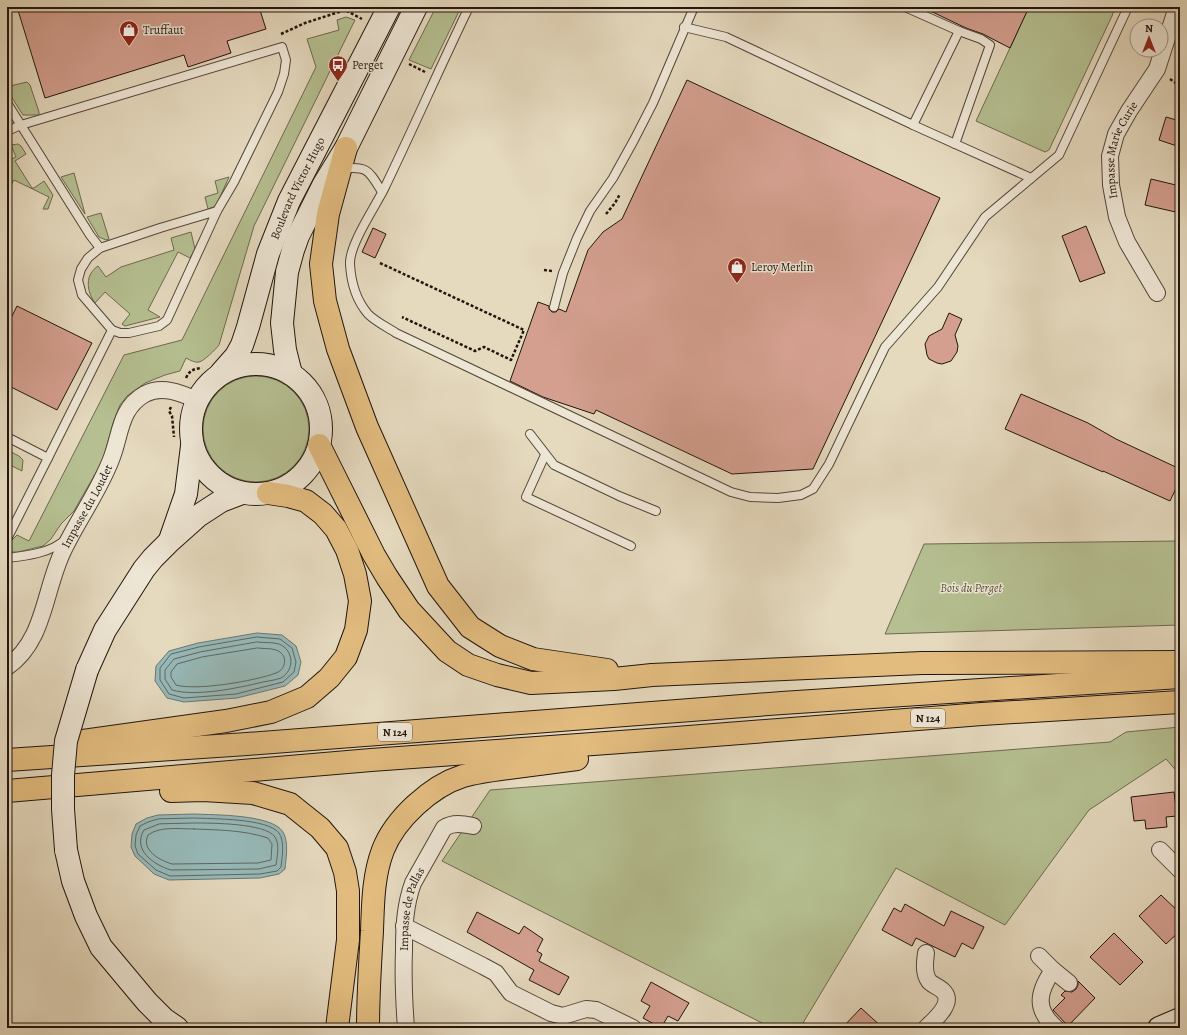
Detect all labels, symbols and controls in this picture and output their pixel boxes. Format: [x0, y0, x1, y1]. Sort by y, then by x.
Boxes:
north arrow [1129, 18, 1169, 58]
shop icon: Truffaut [118, 19, 140, 47]
text: N [1145, 21, 1153, 36]
place label: Truffaut [143, 22, 184, 38]
bus stop icon: Perget [327, 54, 349, 82]
place label: Perget [352, 57, 383, 73]
street label: Impasse Marie Curie [1102, 98, 1141, 200]
street label: Boulevard Victor Hugo [267, 134, 329, 242]
shop icon: Leroy Merlin [726, 256, 748, 284]
place label: Leroy Merlin [751, 259, 814, 275]
street label: Impasse du Loudet [58, 462, 116, 551]
park label: Bois du Perget [940, 580, 1002, 596]
road number: N 124 [911, 709, 945, 727]
road number: N 124 [378, 723, 412, 741]
street label: Impasse de Pallas [396, 864, 428, 951]

